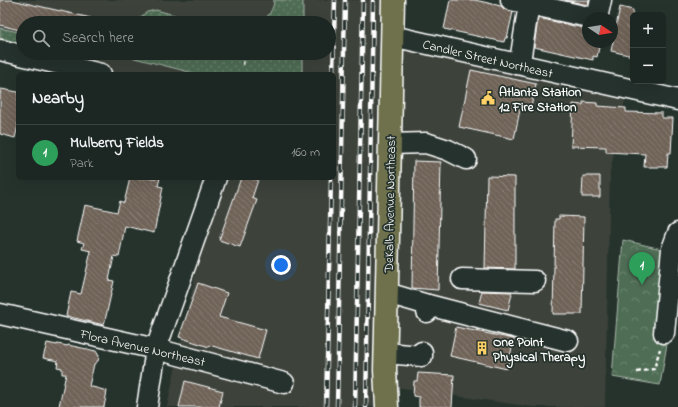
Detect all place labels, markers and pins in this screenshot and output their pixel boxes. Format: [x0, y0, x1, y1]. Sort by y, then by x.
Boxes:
place label: Atlanta Station 12 Fire Station [499, 83, 582, 117]
public building icon: Atlanta Station 12 Fire Station [480, 90, 496, 106]
pin: 1 [629, 252, 655, 285]
place label: One Point Physical Therapy [493, 333, 585, 369]
building icon: One Point Physical Therapy [474, 340, 490, 356]

